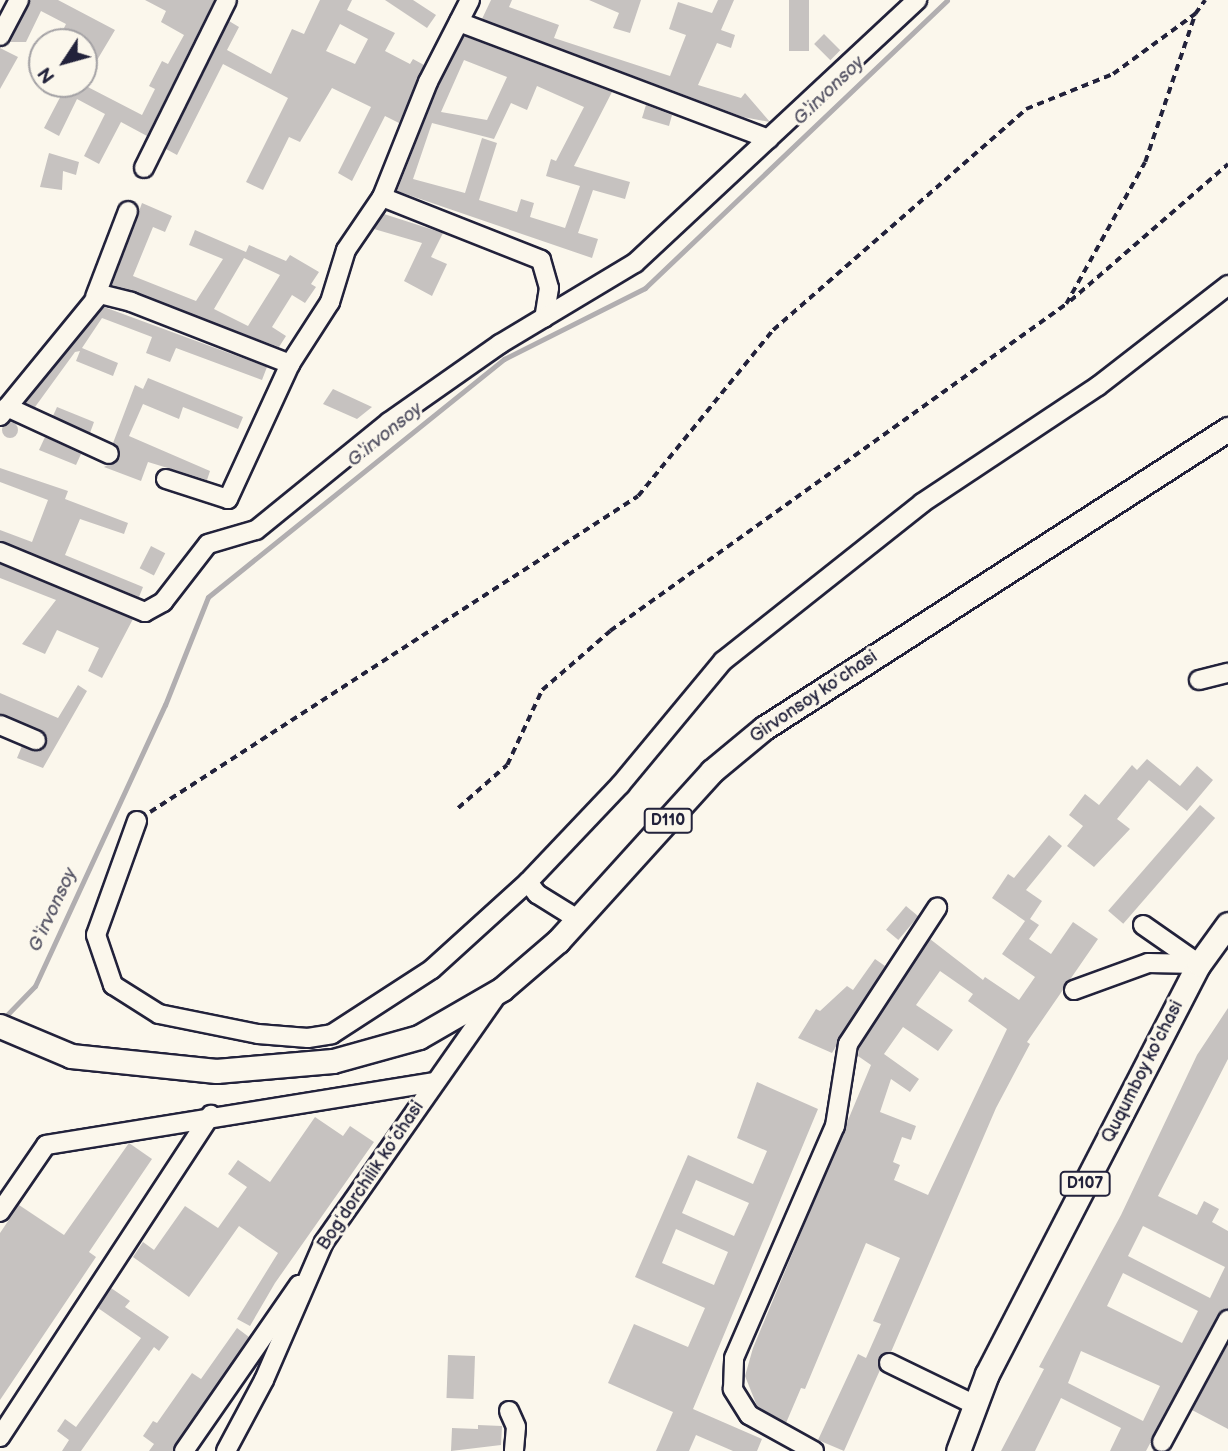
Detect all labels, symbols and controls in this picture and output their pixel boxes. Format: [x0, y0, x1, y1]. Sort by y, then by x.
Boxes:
north arrow [28, 28, 98, 98]
water label: G‘irvonsoy [789, 52, 869, 130]
text: N [34, 62, 61, 87]
water label: G‘irvonsoy [343, 398, 427, 472]
street label: Girvonsoy koʻchasi [746, 646, 882, 748]
road number: D110 [644, 808, 692, 834]
water label: G‘irvonsoy [24, 865, 82, 955]
street label: Ququmboy ko'chasi [1098, 997, 1188, 1147]
street label: Bogʻdorchilik koʻchasi [313, 1097, 429, 1255]
road number: D107 [1059, 1172, 1111, 1196]

